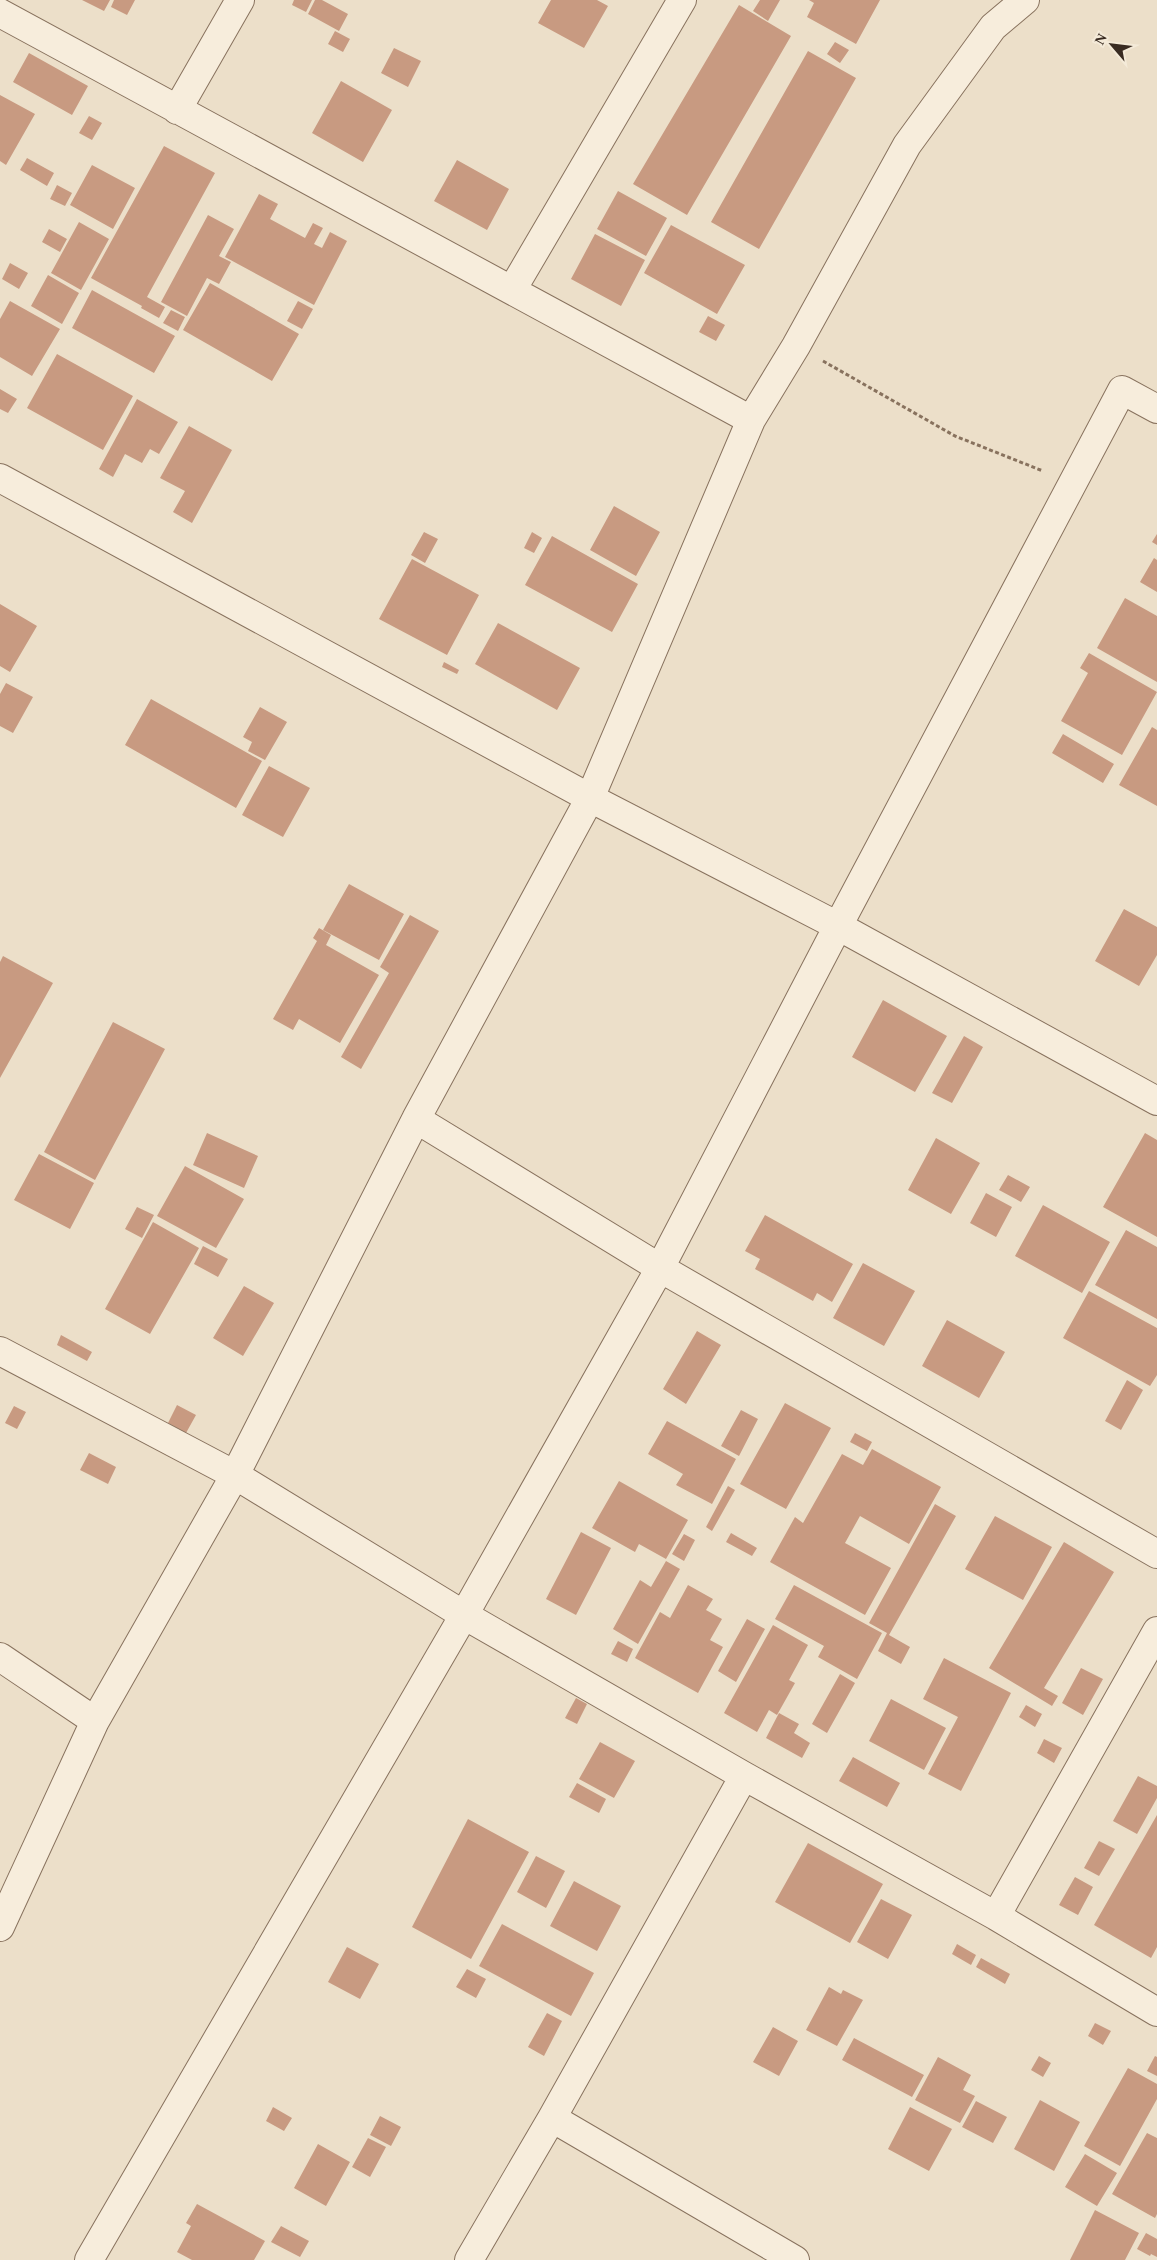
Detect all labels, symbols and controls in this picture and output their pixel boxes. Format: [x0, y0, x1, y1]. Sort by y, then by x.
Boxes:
north arrow [1087, 20, 1137, 70]
text: N [1092, 31, 1110, 47]

